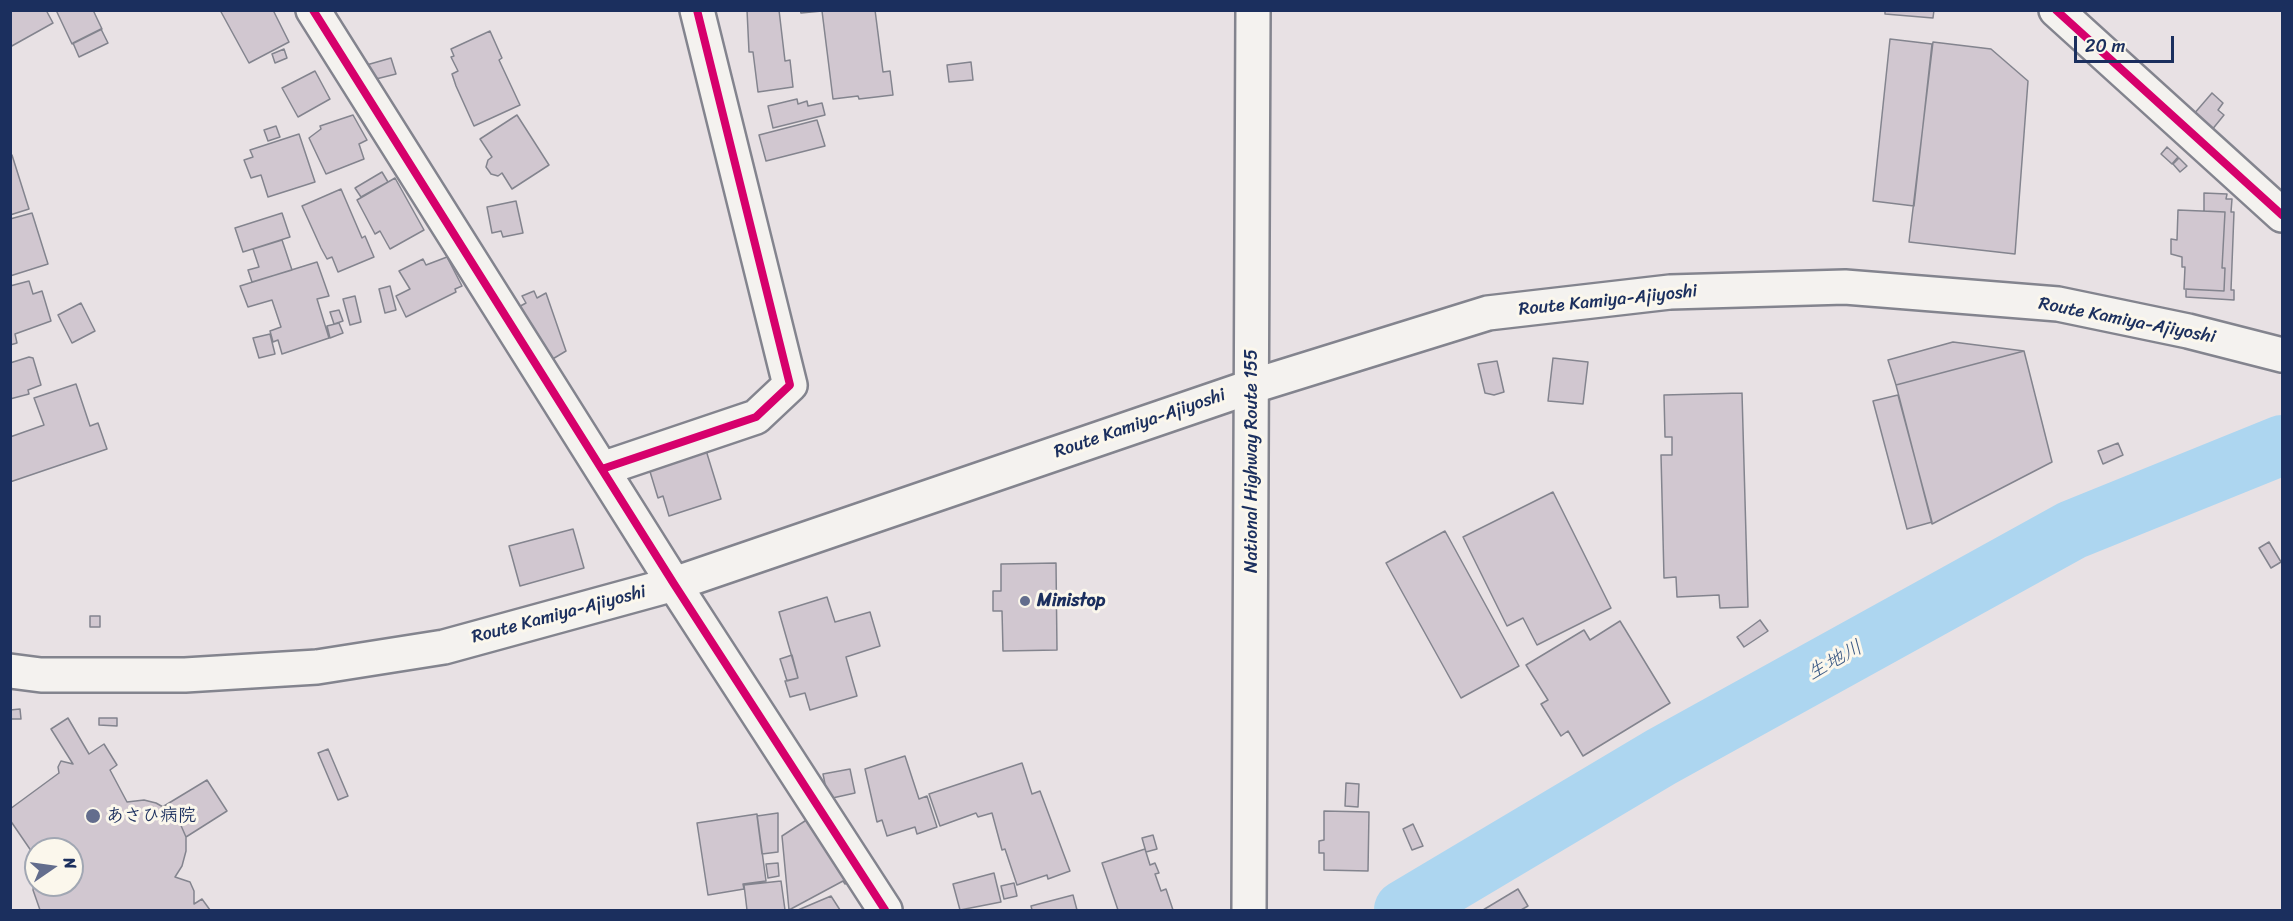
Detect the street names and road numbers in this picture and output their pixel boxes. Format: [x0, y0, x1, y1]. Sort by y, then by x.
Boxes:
street label: Route Kamiya-Ajiyoshi [1518, 281, 1698, 321]
street label: Route Kamiya-Ajiyoshi [2037, 293, 2217, 349]
street label: National Highway Route 155 [1241, 349, 1263, 573]
street label: Route Kamiya-Ajiyoshi [1052, 385, 1228, 463]
street label: Route Kamiya-Ajiyoshi [469, 581, 649, 649]

